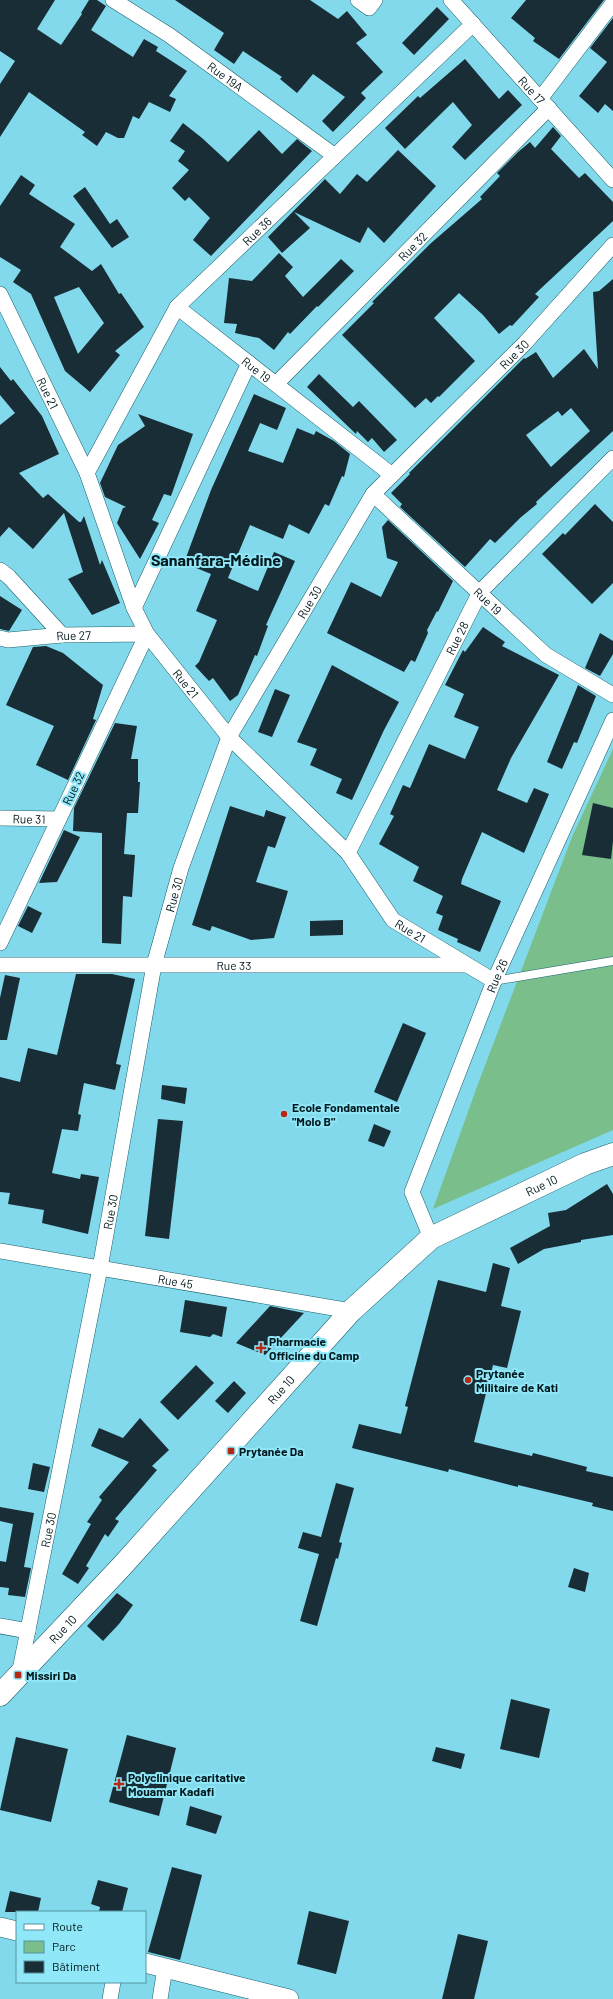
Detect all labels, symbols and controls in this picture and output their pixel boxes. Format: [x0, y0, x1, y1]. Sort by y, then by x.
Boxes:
street label: Rue 19A [205, 59, 246, 94]
street label: Rue 17 [516, 73, 548, 107]
street label: Rue 36 [239, 214, 274, 248]
street label: Rue 32 [395, 229, 430, 264]
street label: Rue 30 [496, 337, 531, 372]
street label: Rue 19 [239, 353, 274, 385]
street label: Rue 21 [35, 375, 62, 411]
district label: Sananfara-Médine [151, 550, 281, 569]
street label: Rue 30 [294, 583, 324, 621]
street label: Rue 19 [471, 585, 505, 617]
street label: Rue 28 [443, 619, 471, 657]
street label: Rue 27 [56, 628, 91, 643]
street label: Rue 21 [170, 666, 202, 701]
street label: Rue 32 [59, 769, 87, 807]
street label: Rue 31 [12, 811, 46, 826]
street label: Rue 30 [162, 875, 185, 913]
street label: Rue 21 [393, 916, 428, 945]
street label: Rue 26 [483, 957, 510, 994]
street label: Rue 33 [217, 958, 251, 972]
place label: Ecole Fondamentale "Molo B" [292, 1100, 400, 1128]
marker: Ecole Fondamentale "Molo B" [279, 1109, 289, 1119]
street label: Rue 10 [523, 1171, 560, 1199]
street label: Rue 30 [100, 1193, 120, 1231]
street label: Rue 45 [157, 1271, 194, 1291]
place label: Pharmacie Officine du Camp [269, 1334, 359, 1362]
marker: Pharmacie Officine du Camp [256, 1343, 266, 1353]
place label: Prytanée Militaire de Kati [476, 1366, 558, 1394]
street label: Rue 10 [264, 1372, 297, 1407]
marker: Prytanée Militaire de Kati [463, 1375, 473, 1385]
place label: Prytanée Da [239, 1444, 304, 1458]
marker: Prytanée Da [226, 1446, 236, 1456]
street label: Rue 30 [38, 1511, 58, 1549]
street label: Rue 10 [46, 1612, 79, 1646]
place label: Missiri Da [26, 1668, 76, 1682]
marker: Missiri Da [13, 1670, 23, 1680]
place label: Polyclinique caritative Mouamar Kadafi [128, 1770, 246, 1798]
marker: Polyclinique caritative Mouamar Kadafi [113, 1778, 125, 1790]
legend [16, 1911, 146, 1983]
text: Route [52, 1919, 83, 1933]
text: Parc [52, 1939, 76, 1953]
text: Bâtiment [52, 1959, 100, 1973]

